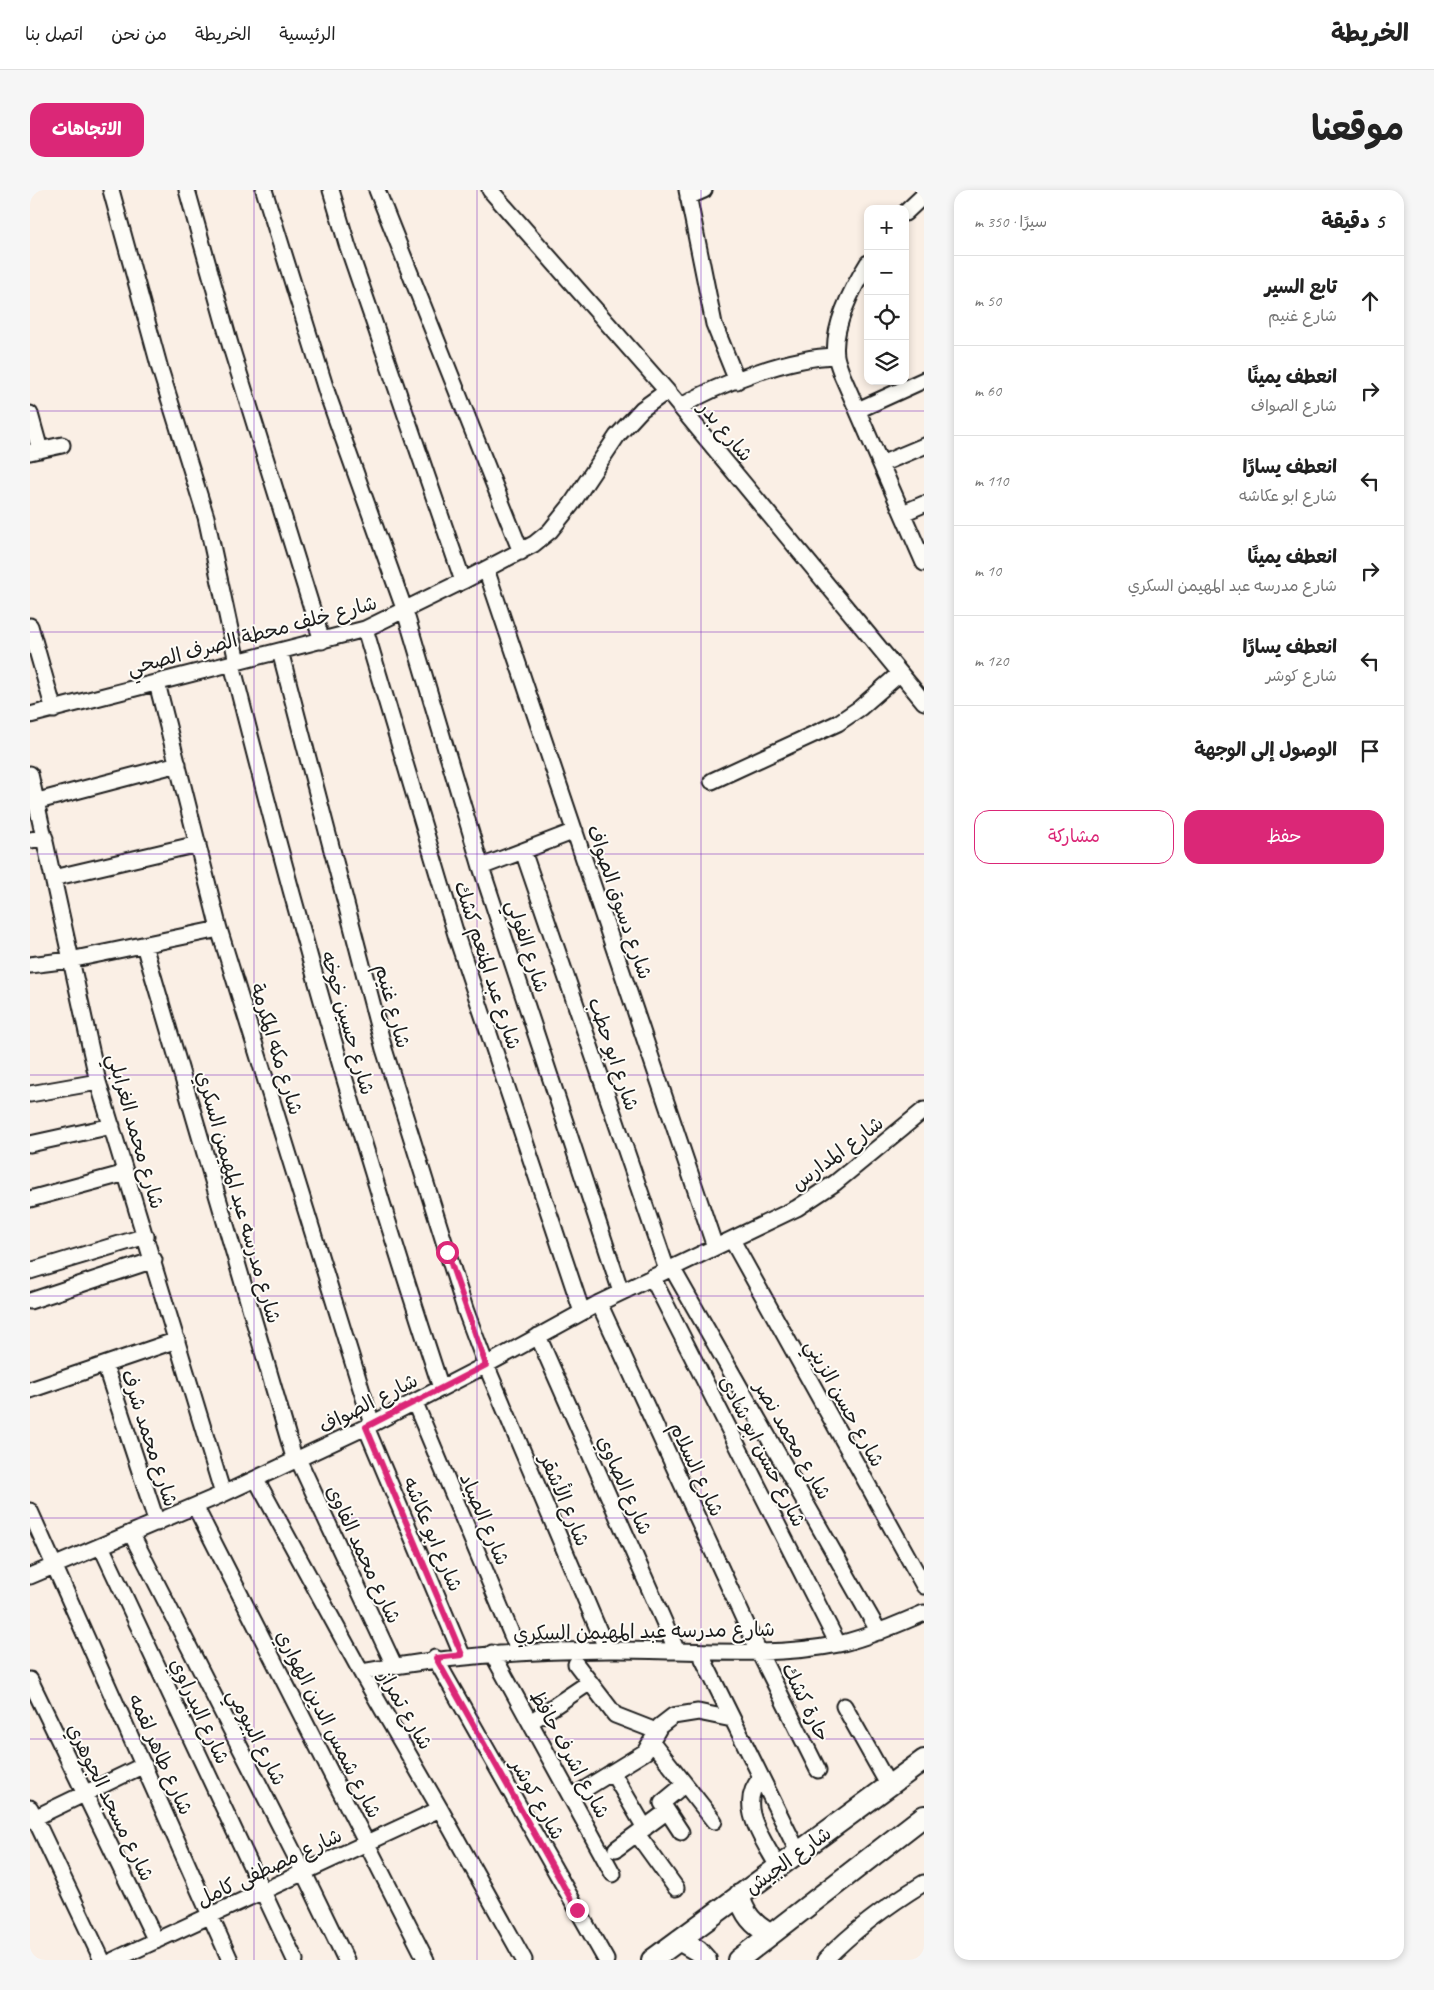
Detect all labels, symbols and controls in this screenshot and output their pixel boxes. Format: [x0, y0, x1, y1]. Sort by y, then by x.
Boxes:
text: الخريطة [1331, 18, 1409, 48]
text: اتصل بنا [25, 23, 83, 45]
text: من نحن [111, 23, 167, 45]
text: الخريطة [195, 23, 251, 45]
text: الرئيسية [279, 23, 336, 45]
button: الاتجاهات [30, 103, 144, 157]
text: موقعنا [1311, 106, 1404, 151]
map controls [864, 205, 909, 385]
button: + [864, 205, 909, 250]
text: 5 دقيقة [1321, 208, 1384, 234]
text: سيرًا · 350 m [974, 212, 1047, 232]
button: − [864, 250, 909, 295]
text: تابع السير [1265, 275, 1337, 299]
icon: ahead [1356, 287, 1384, 315]
text: 50 m [974, 291, 1001, 311]
button: locate [864, 295, 909, 340]
text: شارع غنيم [1268, 306, 1337, 326]
button: layers [864, 340, 909, 385]
text: انعطف يمينًا [1248, 365, 1337, 389]
icon: right [1356, 377, 1384, 405]
text: 60 m [974, 381, 1001, 401]
street label: شارع بدر [691, 394, 758, 467]
text: شارع الصواف [1251, 396, 1337, 416]
text: انعطف يسارًا [1243, 455, 1337, 479]
icon: left [1356, 467, 1384, 495]
text: 110 m [974, 471, 1008, 491]
text: شارع ابو عكاشه [1239, 486, 1337, 506]
text: انعطف يمينًا [1248, 545, 1337, 569]
icon: right [1356, 557, 1384, 585]
text: 10 m [974, 561, 1001, 581]
text: شارع مدرسه عبد المهيمن السكري [1128, 576, 1337, 596]
street label: شارع خلف محطة الصرف الصحي [124, 590, 381, 686]
text: انعطف يسارًا [1243, 635, 1337, 659]
icon: left [1356, 647, 1384, 675]
text: 120 m [974, 651, 1008, 671]
text: شارع كوشر [1266, 666, 1337, 686]
icon: arrive [1356, 737, 1384, 765]
text: الوصول إلى الوجهة [1194, 738, 1337, 762]
button: مشاركة [974, 810, 1174, 864]
button: حفظ [1184, 810, 1384, 864]
street label: شارع دسوق الصواف [580, 822, 658, 983]
street label: شارع عبد المنعم كشك [447, 878, 527, 1053]
street label: شارع الفولي [496, 897, 554, 997]
street label: شارع حسين خوخه [314, 948, 380, 1098]
street label: شارع غنيم [367, 961, 416, 1052]
street label: شارع مكه المكرمة [244, 980, 308, 1118]
street label: شارع ابو حطب [581, 994, 645, 1115]
street label: شارع محمد الغرابلي [97, 1051, 170, 1213]
street label: شارع مدرسه عبد المهيمن السكري [189, 1068, 287, 1327]
street label: شارع المدارس [786, 1111, 889, 1197]
route start [436, 1241, 459, 1264]
street label: شارع حسن الزيني [795, 1335, 890, 1474]
street label: شارع محمد شرف [115, 1366, 183, 1510]
street label: شارع الصواف [315, 1368, 422, 1440]
street label: شارع حسن ابو شادى [713, 1371, 812, 1532]
street label: شارع محمد نصر [747, 1375, 837, 1505]
street label: شارع السلام [662, 1418, 729, 1521]
street label: شارع الصاوي [590, 1432, 658, 1540]
street label: شارع الأشقر [532, 1448, 596, 1550]
street label: شارع الصياد [453, 1469, 515, 1569]
street label: شارع ابو عكاشه [396, 1473, 468, 1596]
street label: شارع محمد الفاوى [320, 1481, 407, 1628]
street label: شارع مدرسه عبد المهيمن السكري [513, 1617, 775, 1648]
street label: شارع شمس الدين الهواري [268, 1626, 387, 1823]
street label: شارع البدراوي [162, 1654, 235, 1769]
street label: حارة كشك [776, 1659, 835, 1746]
street label: شارع تمراز [371, 1664, 438, 1755]
street label: شارع البيومي [217, 1685, 292, 1792]
street label: شارع اشرف حافظ [523, 1686, 615, 1823]
street label: شارع طاهر لقمه [122, 1690, 198, 1819]
street label: شارع مسجد الجوهري [60, 1719, 160, 1886]
street label: شارع كوشر [503, 1752, 570, 1845]
street label: شارع الجيش [740, 1821, 837, 1901]
street label: شارع مصطفى كامل [192, 1823, 346, 1913]
route end [566, 1899, 589, 1922]

